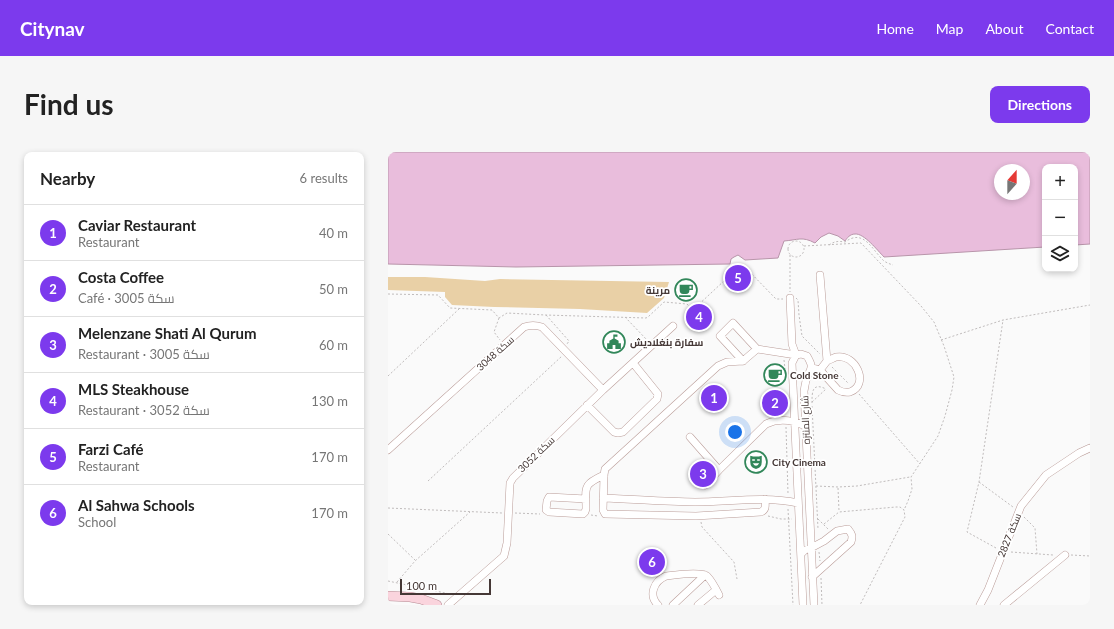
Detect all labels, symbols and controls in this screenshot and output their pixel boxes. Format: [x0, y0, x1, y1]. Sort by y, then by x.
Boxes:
text: Citynav [20, 17, 85, 40]
text: Home [876, 20, 914, 37]
text: Map [936, 20, 963, 37]
text: About [985, 20, 1023, 37]
text: Contact [1045, 20, 1094, 37]
button: Directions [990, 86, 1090, 123]
text: Find us [24, 87, 114, 121]
north arrow [994, 164, 1030, 200]
map controls [1042, 164, 1078, 272]
button: + [1042, 164, 1078, 200]
text: Nearby [40, 168, 95, 189]
text: 6 results [300, 170, 348, 186]
button: − [1042, 200, 1078, 236]
text: Caviar Restaurant [78, 216, 196, 234]
text: 1 [49, 225, 57, 241]
text: 40 m [319, 225, 348, 241]
text: Restaurant [78, 234, 140, 250]
button: layers [1042, 236, 1078, 272]
pin: 5 [725, 263, 751, 293]
text: Costa Coffee [78, 268, 164, 286]
cafe icon: مرينة [673, 277, 699, 303]
text: 2 [49, 281, 57, 297]
text: 50 m [319, 281, 348, 297]
place label: مرينة [646, 284, 670, 297]
text: Café · سكة 3005 [78, 290, 175, 306]
pin: 4 [686, 302, 712, 332]
text: Melenzane Shati Al Qurum [78, 324, 257, 342]
public building icon: سفارة بنغلاديش [601, 329, 627, 355]
street label: سكة 3048 [474, 333, 516, 373]
place label: سفارة بنغلاديش [630, 336, 703, 349]
text: 3 [49, 337, 57, 353]
text: 60 m [319, 337, 348, 353]
text: Restaurant · سكة 3005 [78, 346, 210, 362]
cafe icon: Cold Stone [762, 362, 788, 388]
place label: Cold Stone [790, 369, 839, 381]
text: MLS Steakhouse [78, 380, 189, 398]
pin: 1 [701, 383, 727, 413]
pin: 2 [762, 388, 788, 418]
text: 4 [49, 393, 57, 409]
text: 130 m [311, 393, 348, 409]
street label: شارع المنتزه [798, 395, 813, 445]
text: Restaurant · سكة 3052 [78, 402, 210, 418]
your location [725, 422, 745, 442]
street label: سكة 3052 [515, 434, 557, 474]
text: Farzi Café [78, 440, 144, 458]
text: 5 [49, 449, 57, 465]
text: 170 m [311, 449, 348, 465]
theatre icon: City Cinema [743, 449, 769, 475]
place label: City Cinema [772, 456, 826, 468]
text: Restaurant [78, 458, 140, 474]
pin: 3 [690, 459, 716, 489]
text: Al Sahwa Schools [78, 496, 195, 514]
text: 6 [49, 505, 57, 521]
text: 170 m [311, 505, 348, 521]
street label: سكة 2827 [995, 511, 1023, 559]
text: School [78, 514, 116, 530]
pin: 6 [639, 547, 665, 577]
scale bar [400, 577, 491, 596]
text: 100 m [406, 579, 437, 592]

